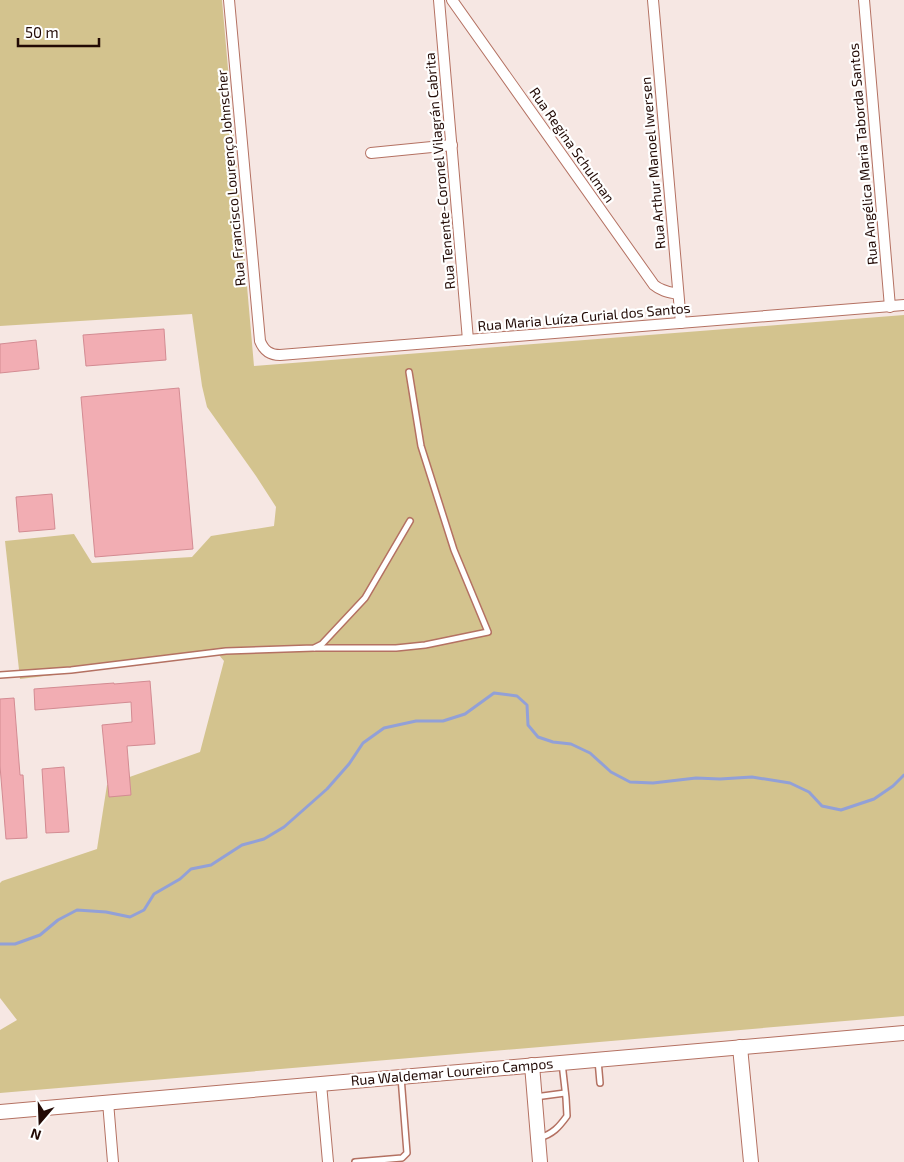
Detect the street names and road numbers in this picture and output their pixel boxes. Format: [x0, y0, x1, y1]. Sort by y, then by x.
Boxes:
street label: Rua Angélica Maria Taborda Santos [844, 42, 881, 266]
street label: Rua Tenente-Coronel Vilagrán Cabrita [421, 52, 458, 290]
street label: Rua Francisco Lourenço Johnscher [213, 69, 249, 287]
street label: Rua Arthur Manoel Iwersen [637, 76, 669, 250]
street label: Rua Regina Schulman [526, 84, 619, 206]
street label: Rua Maria Luíza Curial dos Santos [477, 299, 691, 334]
street label: Rua Waldemar Loureiro Campos [350, 1054, 554, 1089]

